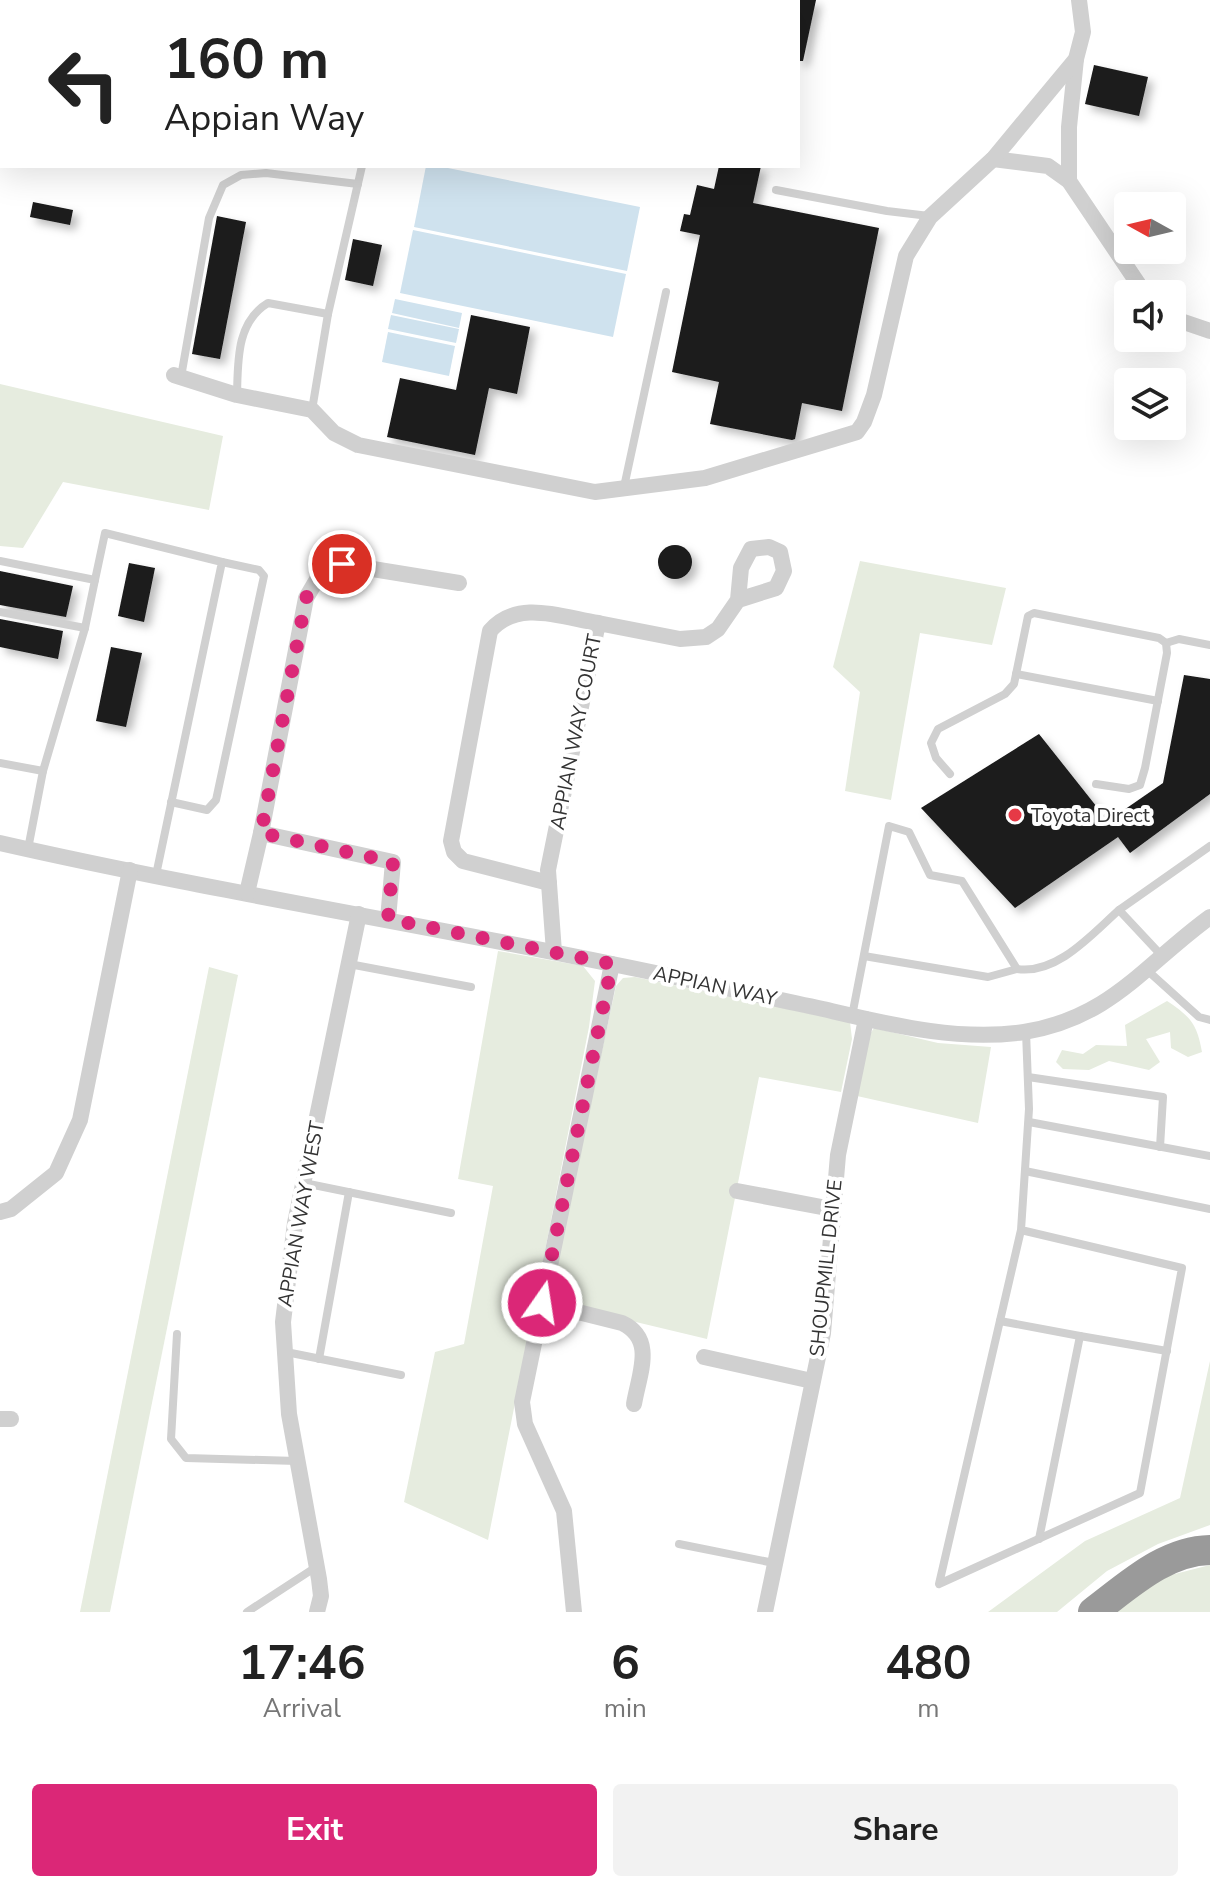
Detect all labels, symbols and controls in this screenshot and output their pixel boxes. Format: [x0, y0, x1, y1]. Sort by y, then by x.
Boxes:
text: 160 m [164, 21, 329, 98]
icon: left [32, 32, 136, 136]
text: Appian Way [164, 94, 364, 143]
north arrow [1114, 192, 1186, 264]
map controls [1114, 192, 1186, 440]
button: sound [1114, 280, 1186, 352]
button: layers [1114, 368, 1186, 440]
pin [308, 530, 376, 598]
icon: arrive [320, 542, 364, 586]
street label: APPIAN WAY COURT [544, 632, 608, 832]
place label: Toyota Direct [1031, 802, 1151, 829]
marker: Toyota Direct [1006, 806, 1024, 824]
street label: APPIAN WAY [651, 960, 780, 1012]
street label: APPIAN WAY WEST [271, 1119, 331, 1309]
street label: SHOUPMILL DRIVE [803, 1178, 849, 1358]
position arrow [500, 1261, 584, 1345]
text: 17:46 [238, 1630, 365, 1696]
text: 6 [611, 1630, 640, 1696]
text: 480 [885, 1630, 972, 1696]
text: Arrival [263, 1691, 341, 1726]
text: min [604, 1691, 647, 1726]
text: m [917, 1691, 940, 1726]
button: Exit [32, 1784, 597, 1876]
button: Share [613, 1784, 1178, 1876]

